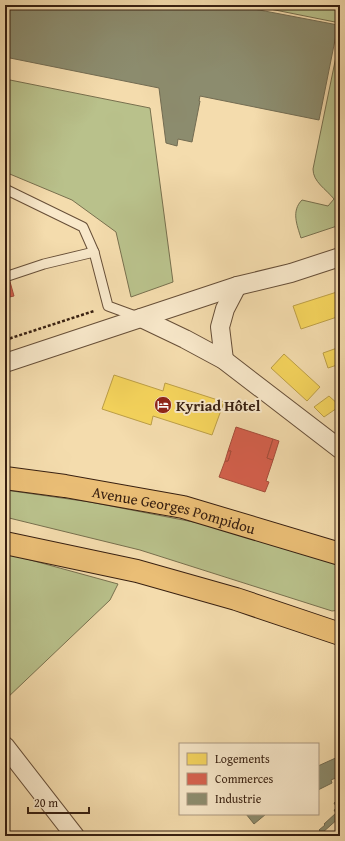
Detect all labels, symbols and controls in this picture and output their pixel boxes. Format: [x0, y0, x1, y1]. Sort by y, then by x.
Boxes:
hotel icon: Kyriad Hôtel [153, 395, 173, 415]
place label: Kyriad Hôtel [176, 395, 261, 416]
street label: Avenue Georges Pompidou [91, 481, 259, 539]
legend [179, 743, 319, 815]
text: Logements [215, 750, 270, 767]
text: Commerces [215, 770, 274, 787]
scale bar [28, 789, 89, 815]
text: Industrie [215, 790, 262, 807]
text: 20 m [34, 794, 58, 811]

